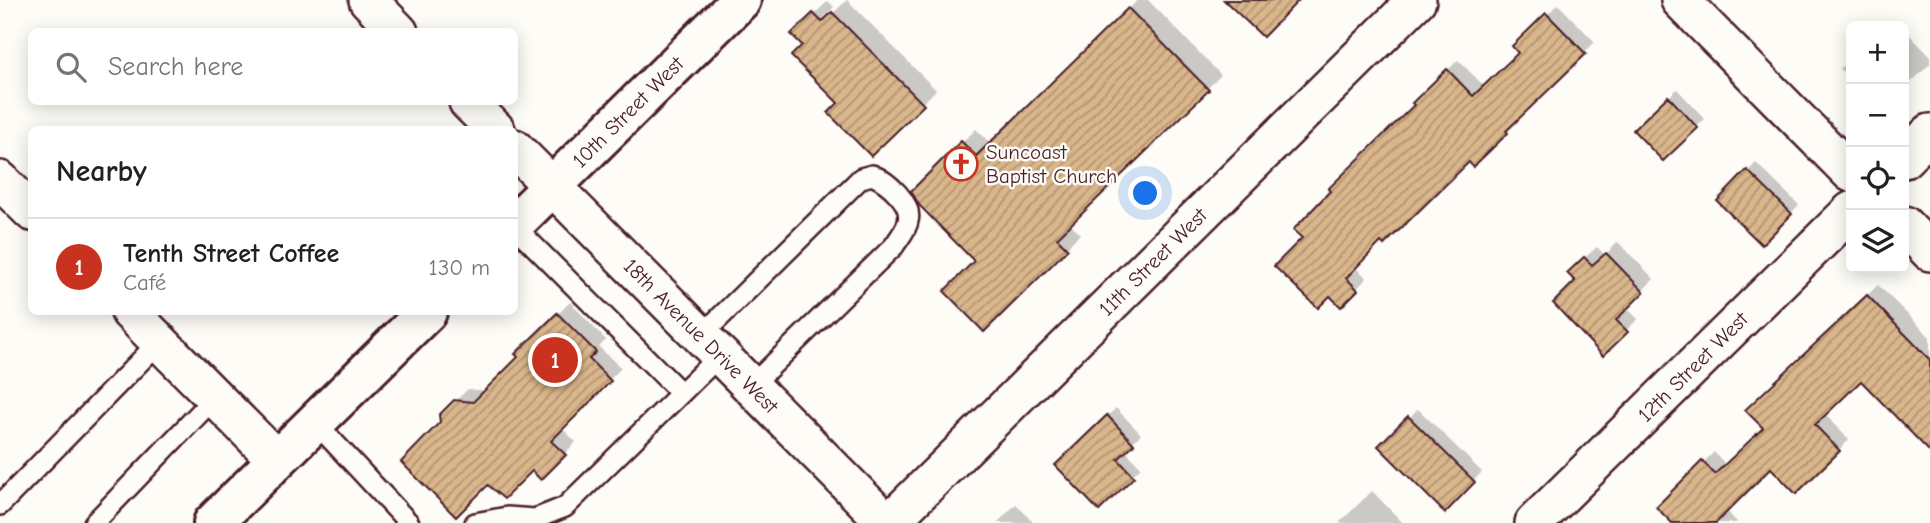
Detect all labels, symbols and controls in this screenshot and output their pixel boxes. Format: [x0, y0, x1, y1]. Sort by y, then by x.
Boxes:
map controls [1846, 21, 1909, 273]
button: + [1846, 21, 1909, 84]
search box [28, 28, 518, 105]
icon: search [52, 48, 90, 86]
street label: 10th Street West [568, 51, 689, 172]
text: Search here [108, 52, 243, 82]
button: − [1846, 84, 1909, 147]
place label: Suncoast Baptist Church [986, 140, 1117, 188]
church icon: Suncoast Baptist Church [942, 145, 980, 183]
button: locate [1846, 147, 1909, 210]
text: Nearby [56, 154, 147, 189]
your location [1128, 176, 1162, 210]
street label: 11th Street West [1094, 202, 1213, 321]
button: layers [1846, 210, 1909, 273]
text: Tenth Street Coffee [123, 239, 339, 269]
text: 1 [74, 254, 84, 281]
text: 130 m [429, 254, 490, 281]
street label: 18th Avenue Drive West [619, 254, 784, 419]
text: Café [123, 269, 166, 296]
street label: 12th Street West [1633, 306, 1754, 427]
pin: 1 [532, 334, 578, 386]

